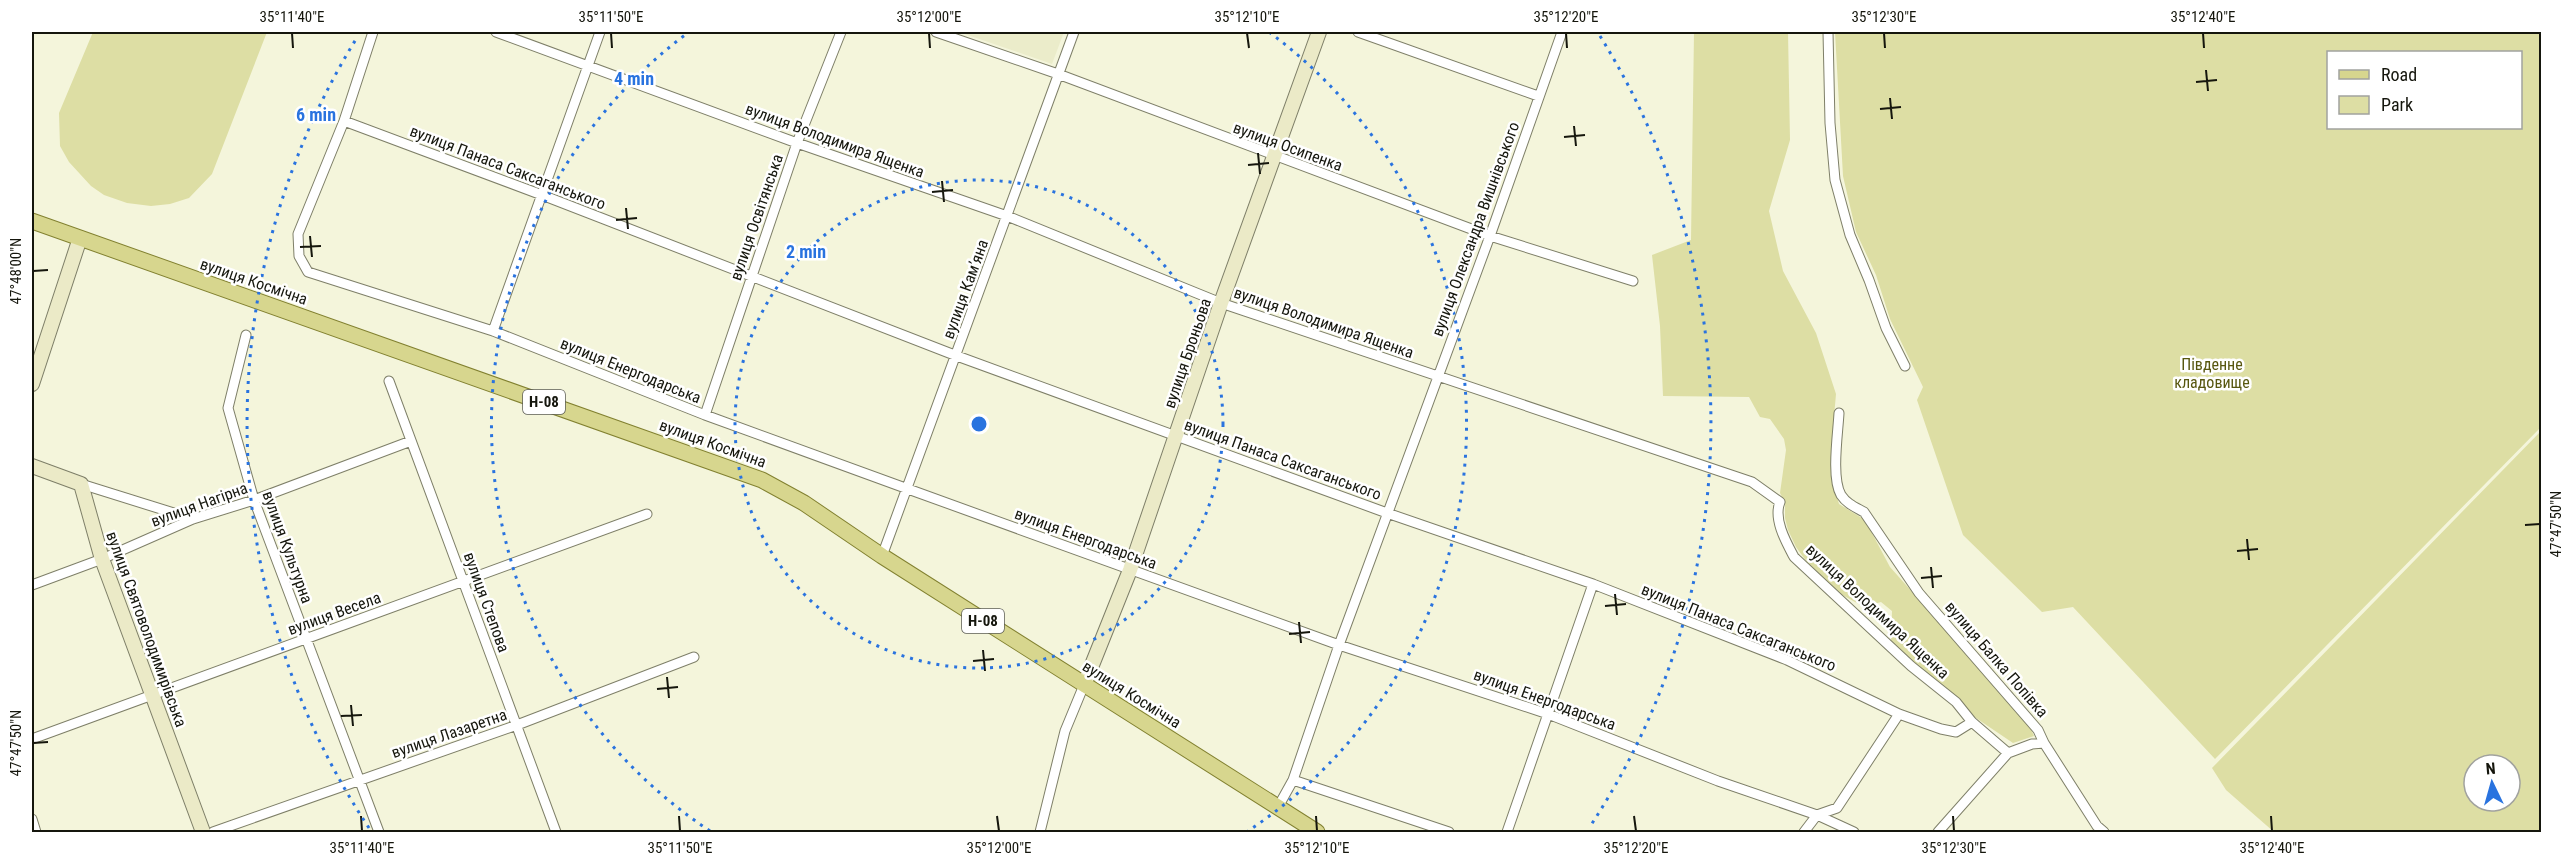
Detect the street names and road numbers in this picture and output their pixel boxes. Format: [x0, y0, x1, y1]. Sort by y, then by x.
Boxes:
street label: вулиця Володимира Ященка [743, 99, 927, 182]
street label: вулиця Осипенка [1231, 118, 1345, 175]
street label: вулиця Олександра Вишнівського [1428, 119, 1523, 339]
street label: вулиця Панаса Саксаганського [407, 121, 608, 214]
street label: вулиця Освітянська [726, 152, 787, 283]
street label: вулиця Кам’яна [939, 237, 992, 341]
street label: вулиця Космічна [198, 254, 310, 309]
street label: вулиця Володимира Ященка [1231, 283, 1416, 362]
street label: вулиця Броньова [1160, 296, 1215, 411]
street label: вулиця Енергодарська [558, 334, 704, 407]
road number: Н-08 [523, 390, 565, 414]
street label: вулиця Космічна [657, 415, 769, 472]
street label: вулиця Панаса Саксаганського [1182, 415, 1384, 504]
street label: вулиця Нагірна [148, 478, 250, 531]
street label: вулиця Культурна [258, 488, 317, 606]
street label: вулиця Енергодарська [1012, 504, 1159, 573]
street label: вулиця Святоволодимирівська [102, 529, 191, 730]
street label: вулиця Володимира Ященка [1802, 540, 1953, 683]
street label: вулиця Степова [460, 550, 513, 655]
street label: вулиця Панаса Саксаганського [1639, 580, 1839, 675]
street label: вулиця Весела [285, 588, 383, 639]
street label: вулиця Балка Попівка [1941, 597, 2052, 721]
road number: Н-08 [962, 609, 1004, 633]
street label: вулиця Космічна [1079, 657, 1184, 732]
street label: вулиця Енергодарська [1471, 665, 1618, 734]
street label: вулиця Лазаретна [389, 705, 509, 762]

